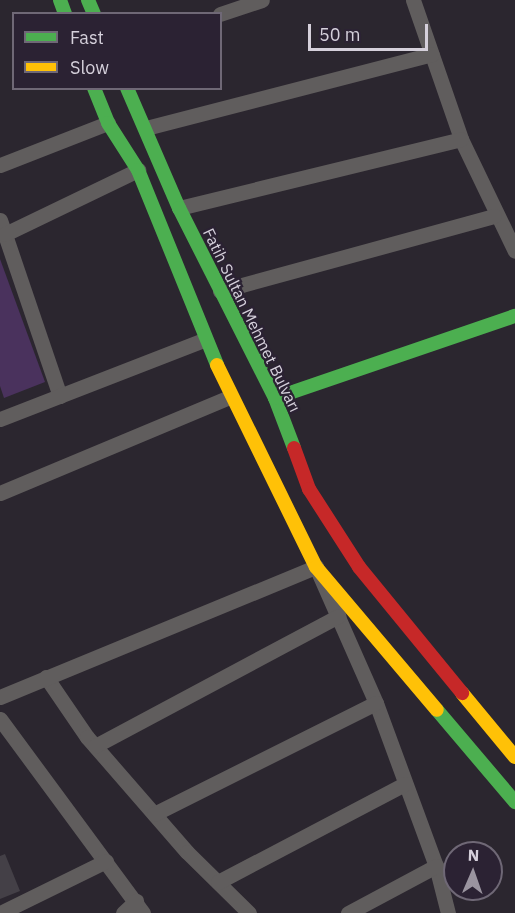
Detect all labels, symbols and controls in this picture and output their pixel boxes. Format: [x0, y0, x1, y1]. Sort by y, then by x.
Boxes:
legend [12, 12, 222, 90]
scale bar [311, 12, 431, 50]
text: 50 m [319, 23, 361, 46]
text: Fast [70, 26, 104, 49]
text: Slow [70, 56, 109, 79]
street label: Fatih Sultan Mehmet Bulvarı [199, 225, 305, 415]
north arrow [443, 841, 503, 901]
text: N [467, 845, 480, 865]

